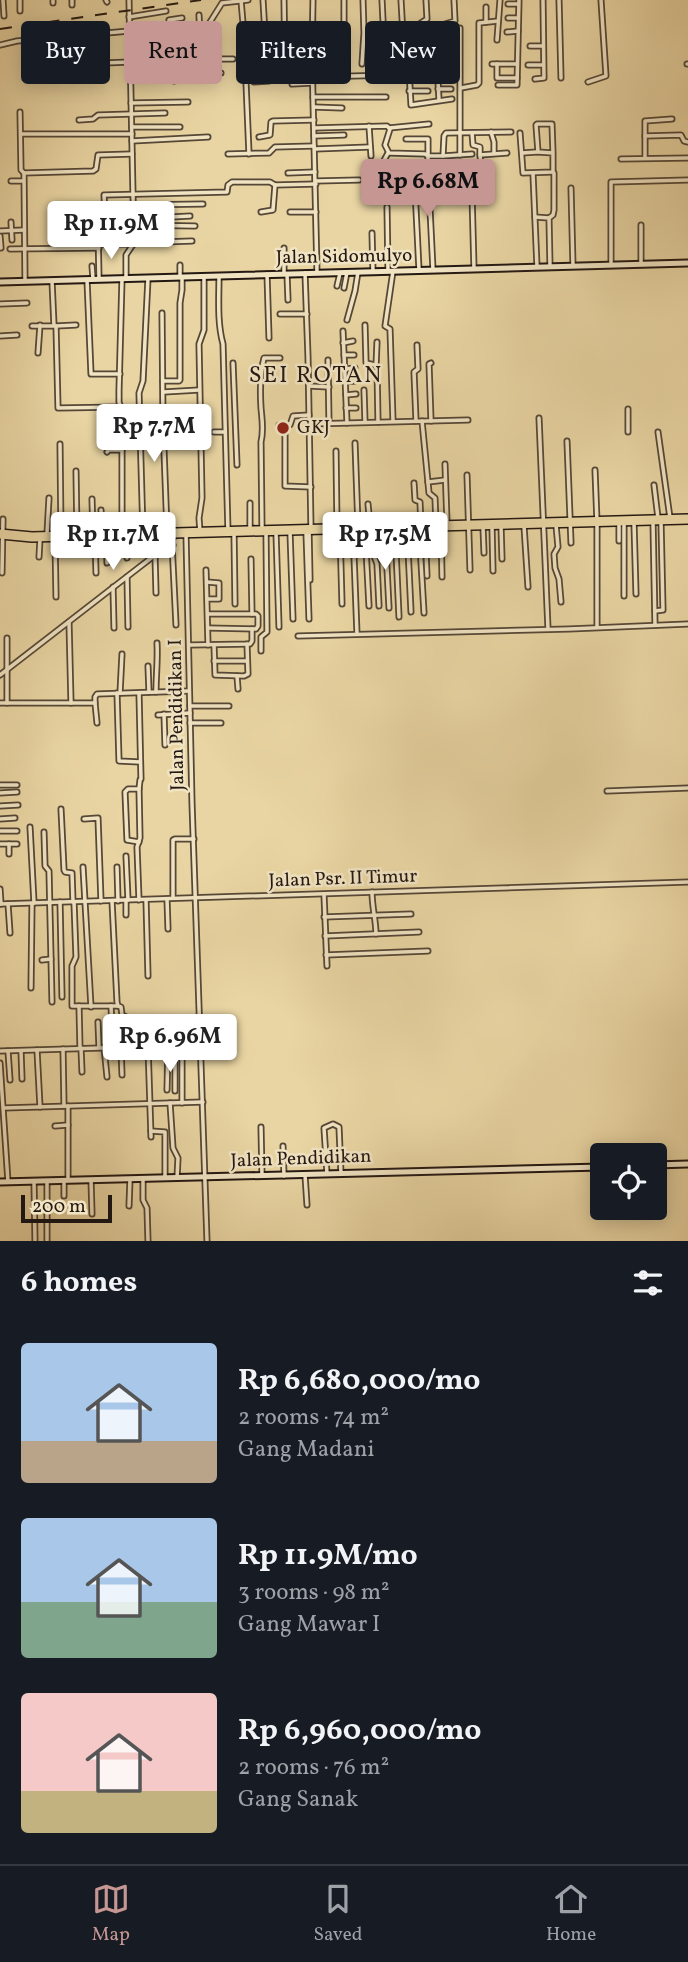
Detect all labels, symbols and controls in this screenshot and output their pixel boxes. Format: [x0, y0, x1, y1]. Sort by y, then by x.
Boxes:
chip: Buy [21, 21, 110, 84]
chip: Rent [124, 21, 222, 84]
chip: Filters [236, 21, 351, 84]
chip: New [365, 21, 460, 84]
pin: Rp 6.68M [356, 160, 500, 219]
text: Rp 6.68M [377, 166, 479, 198]
pin: Rp 11.9M [39, 202, 183, 261]
text: Rp 11.9M [63, 208, 159, 240]
street label: Jalan Sidomulyo [276, 243, 412, 271]
district label: SEI ROTAN [249, 360, 383, 392]
pin: Rp 7.7M [89, 405, 219, 464]
text: Rp 7.7M [113, 411, 196, 443]
place label: GKJ [297, 415, 330, 441]
marker: GKJ [275, 420, 291, 436]
pin: Rp 11.7M [41, 512, 185, 572]
pin: Rp 17.5M [313, 512, 457, 572]
text: Rp 11.7M [67, 519, 159, 551]
text: Rp 17.5M [339, 519, 431, 551]
street label: Jalan Pendidikan I [163, 639, 191, 791]
street label: Jalan Psr. II Timur [268, 863, 418, 895]
pin: Rp 6.96M [98, 1014, 242, 1074]
text: Rp 6.96M [119, 1021, 221, 1053]
map controls [590, 1143, 667, 1220]
button: locate [590, 1143, 667, 1220]
street label: Jalan Pendidikan [230, 1144, 372, 1174]
scale bar [21, 1192, 112, 1224]
text: 200 m [32, 1194, 86, 1220]
text: 6 homes [21, 1262, 137, 1304]
icon: filters [629, 1264, 667, 1302]
text: Rp 6,680,000/mo [238, 1360, 481, 1402]
icon: home [77, 1371, 161, 1455]
text: 2 rooms · 74 m² [238, 1402, 389, 1434]
text: Gang Madani [238, 1434, 374, 1466]
text: Rp 11.9M/mo [238, 1535, 418, 1577]
icon: home [77, 1546, 161, 1630]
text: 3 rooms · 98 m² [238, 1577, 390, 1609]
text: Gang Mawar I [238, 1609, 380, 1641]
text: Rp 6,960,000/mo [238, 1710, 481, 1752]
icon: home [77, 1721, 161, 1805]
text: 2 rooms · 76 m² [238, 1752, 389, 1784]
text: Gang Sanak [238, 1784, 358, 1816]
tab: Map [92, 1880, 130, 1948]
tab: Saved [313, 1880, 362, 1948]
tab: Home [546, 1880, 596, 1948]

